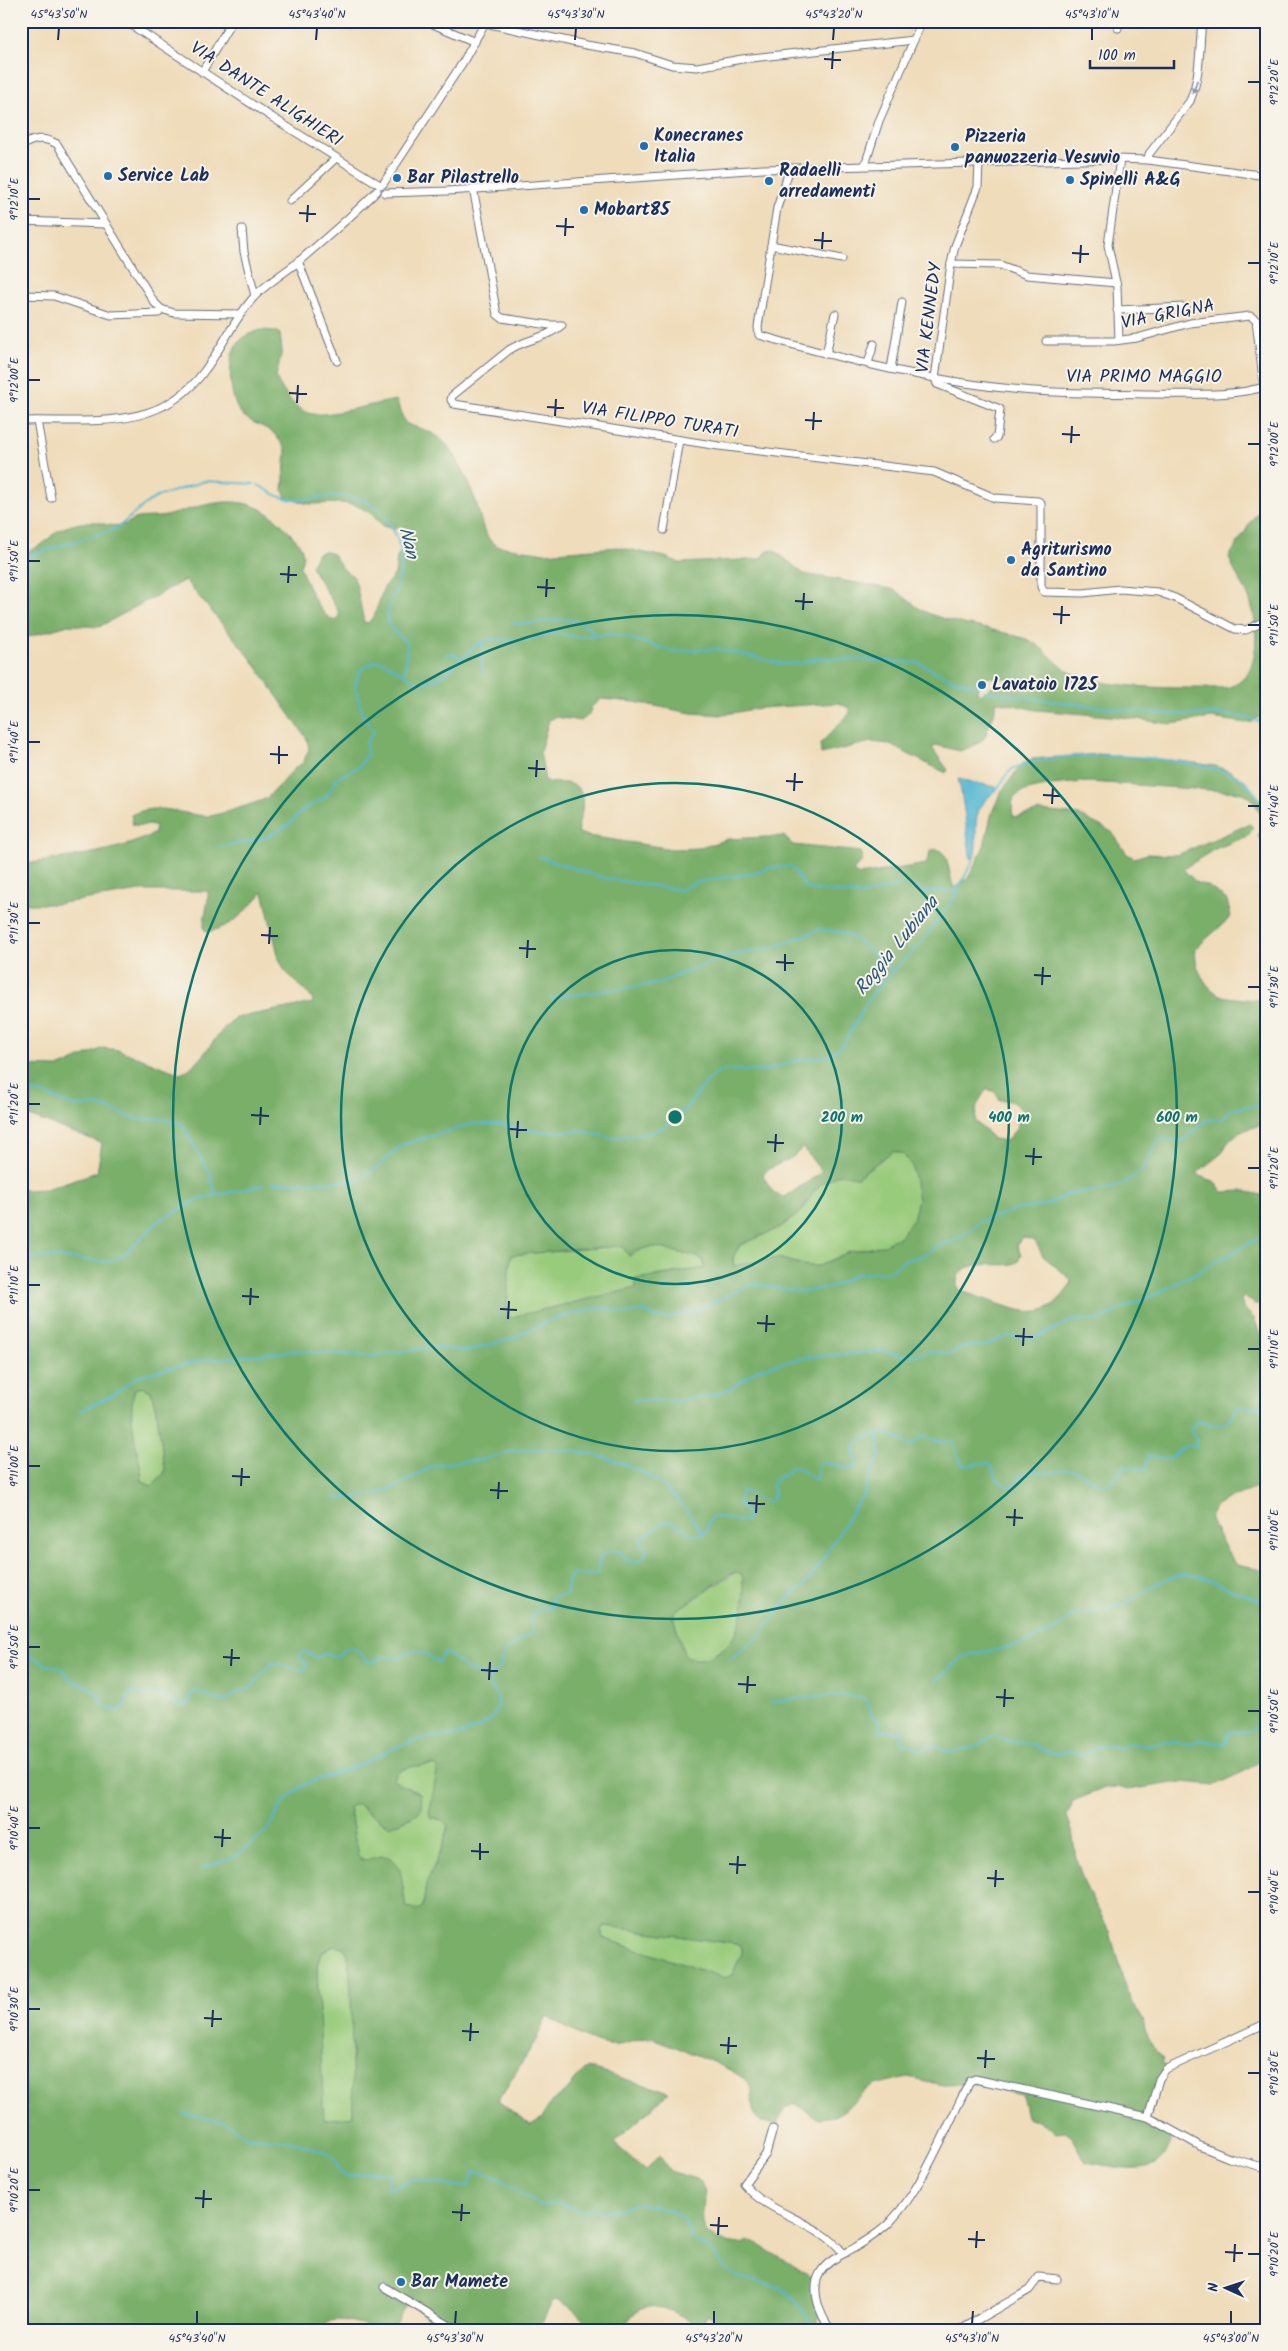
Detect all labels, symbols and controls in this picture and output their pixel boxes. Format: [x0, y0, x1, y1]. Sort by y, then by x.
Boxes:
text: 45°43'50"N [31, 5, 87, 24]
text: 45°43'40"N [288, 5, 346, 24]
text: 45°43'30"N [547, 5, 605, 24]
text: 45°43'20"N [805, 5, 863, 24]
text: 45°43'10"N [1065, 5, 1119, 24]
street label: VIA DANTE ALIGHIERI [184, 35, 348, 155]
scale bar [1090, 38, 1174, 70]
text: 100 m [1098, 44, 1136, 68]
text: 9°12'20"E [1265, 58, 1284, 105]
one-way arrow [1191, 79, 1199, 94]
place label: Konecranes Italia [654, 122, 744, 172]
place label: Pizzeria panuozzeria Vesuvio [964, 123, 1120, 173]
marker: Konecranes Italia [638, 140, 650, 152]
marker: Pizzeria panuozzeria Vesuvio [949, 141, 961, 153]
place label: Radaelli arredamenti [779, 157, 875, 207]
place label: Service Lab [118, 162, 209, 191]
place label: Bar Pilastrello [407, 164, 519, 193]
place label: Spinelli A&G [1080, 166, 1180, 195]
marker: Service Lab [102, 170, 114, 182]
marker: Bar Pilastrello [391, 172, 403, 184]
marker: Spinelli A&G [1064, 174, 1076, 186]
marker: Radaelli arredamenti [763, 175, 775, 187]
text: 9°12'10"E [5, 176, 24, 221]
place label: Mobart85 [594, 196, 671, 225]
marker: Mobart85 [578, 204, 590, 216]
text: 9°12'10"E [1265, 240, 1284, 285]
street label: VIA KENNEDY [909, 260, 951, 375]
street label: VIA GRIGNA [1119, 292, 1217, 338]
text: 9°12'00"E [5, 356, 24, 403]
street label: VIA PRIMO MAGGIO [1066, 363, 1222, 392]
street label: VIA FILIPPO TURATI [579, 394, 741, 448]
text: 9°12'00"E [1265, 420, 1284, 467]
water label: Nan [390, 524, 427, 564]
place label: Agriturismo da Santino [1021, 536, 1112, 586]
text: 9°11'50"E [5, 539, 24, 582]
marker: Agriturismo da Santino [1005, 554, 1017, 566]
text: 9°11'50"E [1265, 603, 1284, 646]
place label: Lavatoio 1725 [992, 671, 1099, 700]
marker: Lavatoio 1725 [976, 679, 988, 691]
text: 9°11'40"E [5, 720, 24, 763]
text: 9°11'40"E [1265, 784, 1284, 827]
water label: Roggia Lubiana [847, 889, 947, 1002]
text: 9°11'30"E [5, 900, 24, 945]
text: 9°11'30"E [1265, 964, 1284, 1009]
text: 9°11'20"E [5, 1081, 24, 1126]
text: 200 m [821, 1106, 863, 1130]
text: 400 m [988, 1106, 1030, 1130]
text: 600 m [1156, 1106, 1198, 1130]
centre of rings [666, 1108, 684, 1126]
text: 9°11'20"E [1265, 1145, 1284, 1190]
text: 9°11'10"E [5, 1264, 24, 1305]
text: 9°11'10"E [1265, 1328, 1284, 1369]
text: 9°11'00"E [5, 1444, 24, 1487]
text: 9°11'00"E [1265, 1508, 1284, 1551]
text: 9°10'50"E [5, 1624, 24, 1669]
text: 9°10'50"E [1265, 1688, 1284, 1733]
text: 9°10'40"E [5, 1805, 24, 1851]
text: 9°10'40"E [1265, 1869, 1284, 1915]
text: 9°10'30"E [5, 1985, 24, 2032]
text: 9°10'30"E [1265, 2049, 1284, 2096]
text: 9°10'20"E [5, 2166, 24, 2213]
text: 9°10'20"E [1265, 2230, 1284, 2277]
north arrow [1200, 2264, 1250, 2314]
place label: Bar Mamete [411, 2268, 508, 2297]
marker: Bar Mamete [395, 2276, 407, 2288]
text: N [1203, 2282, 1225, 2292]
text: 45°43'40"N [168, 2329, 226, 2348]
text: 45°43'30"N [426, 2329, 484, 2348]
text: 45°43'20"N [685, 2329, 743, 2348]
text: 45°43'10"N [945, 2329, 999, 2348]
text: 45°43'00"N [1203, 2329, 1259, 2348]

